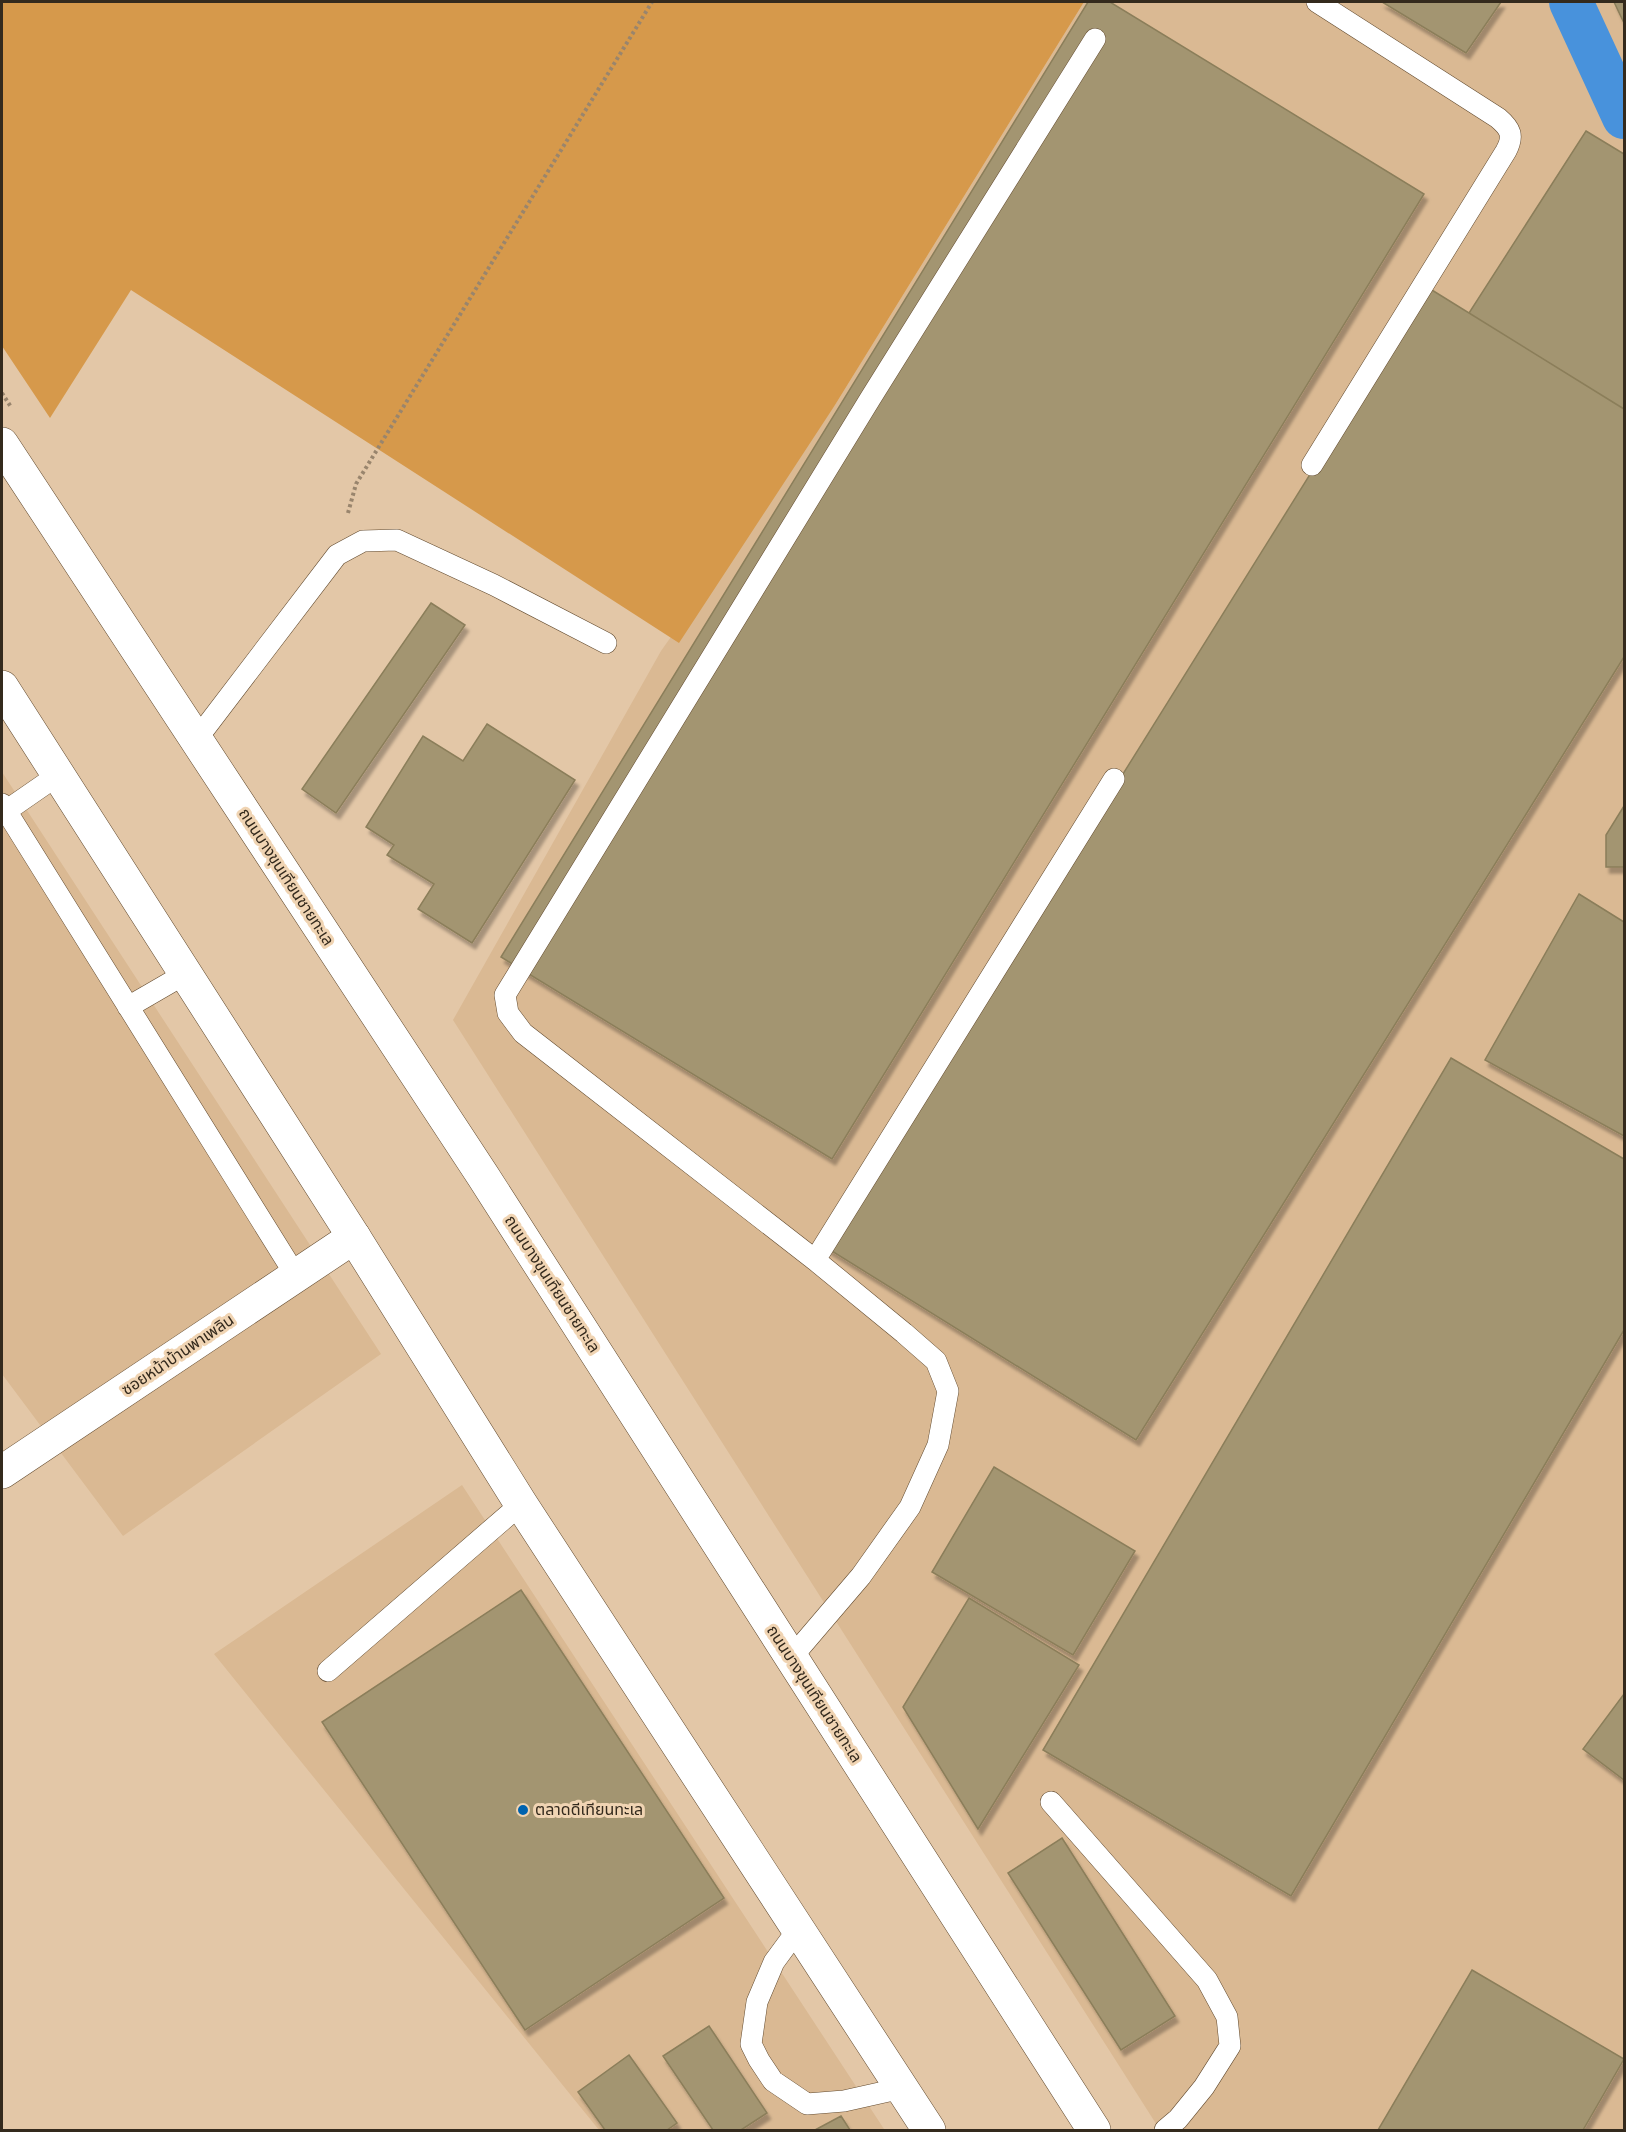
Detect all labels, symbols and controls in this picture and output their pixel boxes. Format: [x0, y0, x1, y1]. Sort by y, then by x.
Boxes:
street label: ถนนบางขุนเทียนชายทะเล [233, 804, 339, 950]
street label: ถนนบางขุนเทียนชายทะเล [499, 1211, 605, 1357]
street label: ซอยหน้าบ้านพาเพลิน [117, 1309, 239, 1401]
street label: ถนนบางขุนเทียนชายทะเล [761, 1621, 867, 1767]
place label: ตลาดดีเทียนทะเล [535, 1799, 643, 1821]
marker: ตลาดดีเทียนทะเล [516, 1803, 530, 1817]

